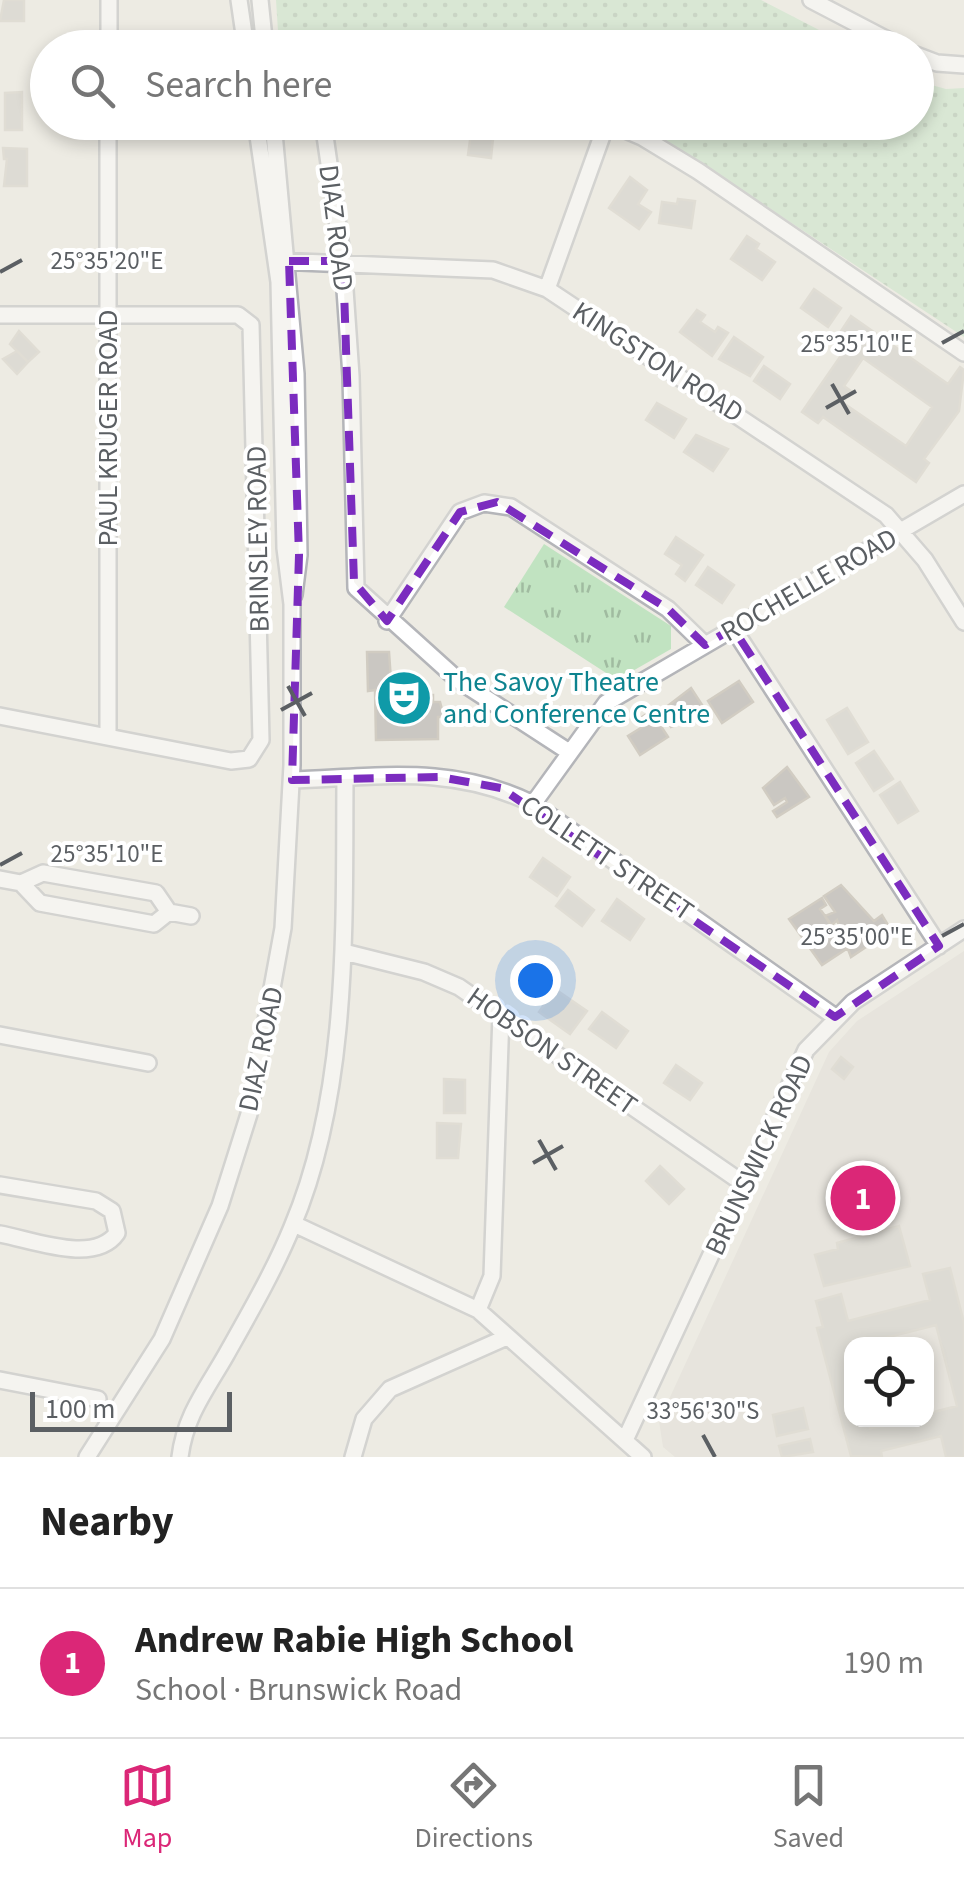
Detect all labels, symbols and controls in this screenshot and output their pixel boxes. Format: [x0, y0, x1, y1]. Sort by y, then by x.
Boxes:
search box [30, 30, 934, 140]
icon: search [65, 58, 120, 113]
text: Search here [145, 58, 332, 112]
street label: DIAZ ROAD [308, 163, 364, 293]
text: 25°35'20"E [51, 243, 163, 279]
street label: KINGSTON ROAD [565, 292, 751, 432]
street label: PAUL KRUGER ROAD [88, 309, 128, 547]
text: 25°35'10"E [801, 326, 913, 362]
street label: BRINSLEY ROAD [236, 445, 280, 633]
street label: ROCHELLE ROAD [713, 518, 905, 652]
place label: The Savoy Theatre and Conference Centre [443, 662, 710, 734]
theatre icon: The Savoy Theatre and Conference Centre [374, 668, 434, 728]
street label: COLLETT STREET [512, 785, 702, 931]
text: 25°35'10"E [51, 836, 163, 872]
text: 25°35'00"E [801, 919, 913, 955]
your location [510, 955, 561, 1006]
street label: HOBSON STREET [459, 977, 645, 1125]
street label: DIAZ ROAD [228, 983, 294, 1115]
street label: BRUNSWICK ROAD [695, 1048, 823, 1262]
pin: 1 [830, 1160, 896, 1236]
map controls [844, 1337, 934, 1427]
button: locate [844, 1337, 934, 1427]
scale bar [30, 1387, 232, 1432]
text: 100 m [45, 1389, 116, 1429]
text: 33°56'30"S [647, 1393, 759, 1429]
text: Nearby [40, 1492, 174, 1552]
text: Andrew Rabie High School [135, 1613, 573, 1667]
text: 1 [64, 1640, 81, 1686]
text: 190 m [843, 1640, 924, 1686]
text: School · Brunswick Road [135, 1667, 462, 1713]
tab: Map [120, 1758, 175, 1858]
tab: Directions [415, 1758, 533, 1858]
tab: Saved [773, 1758, 844, 1858]

